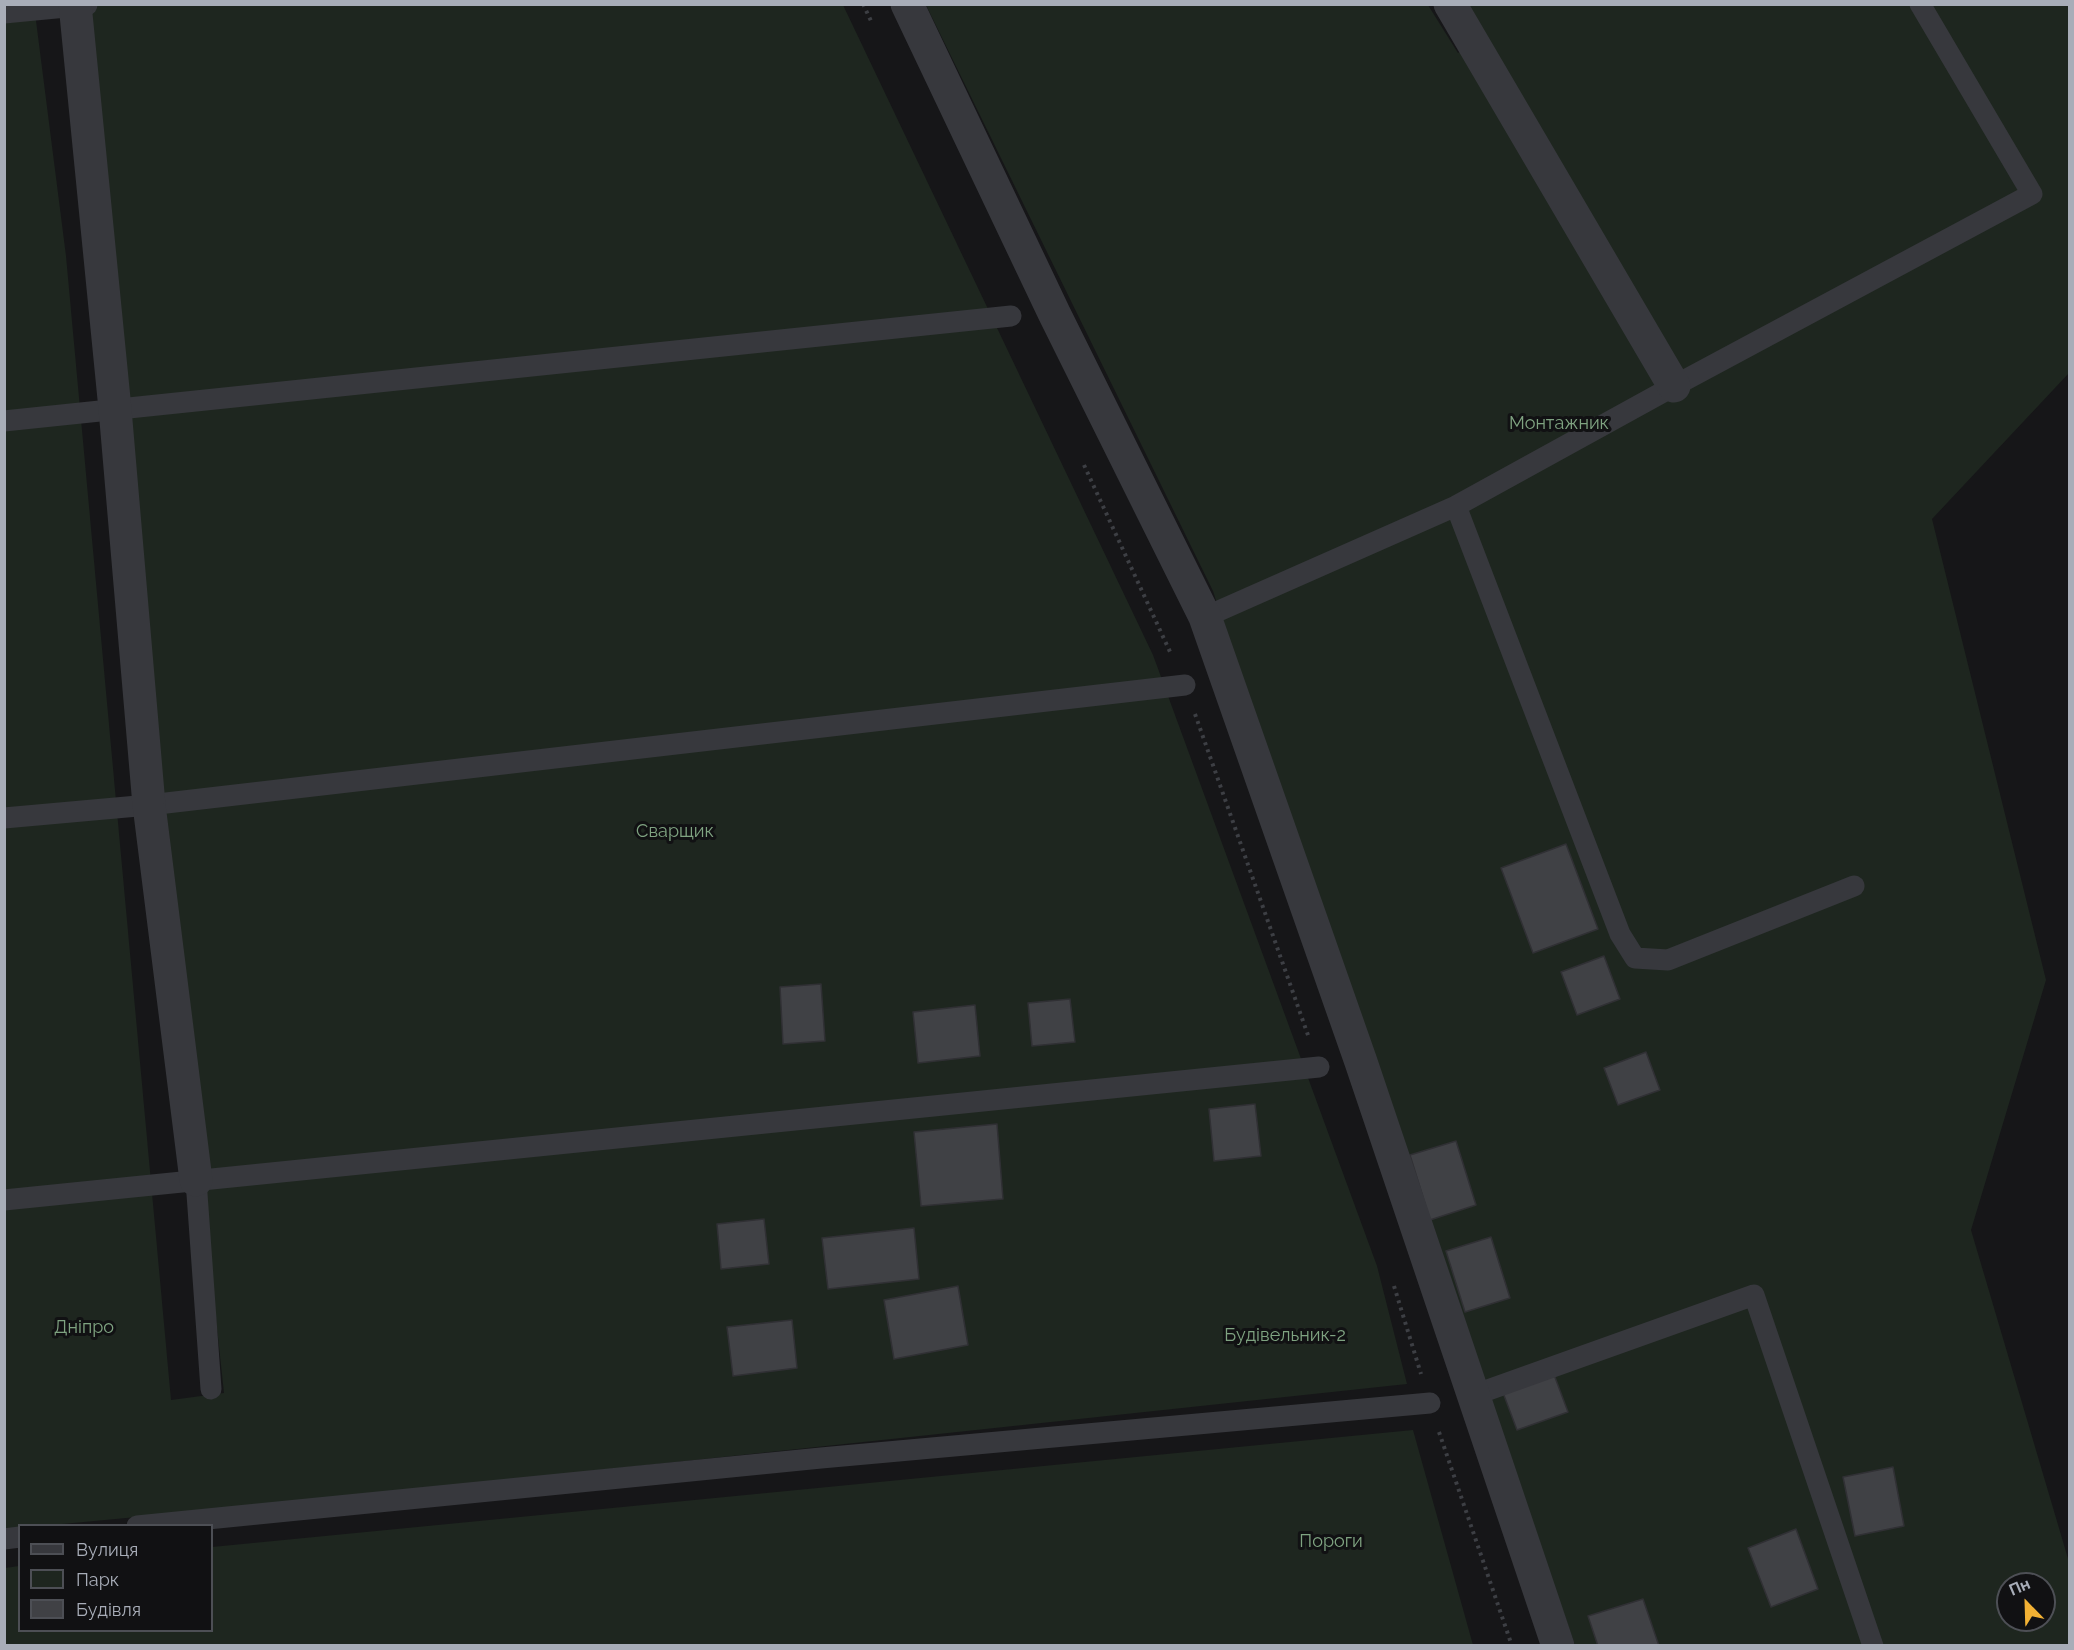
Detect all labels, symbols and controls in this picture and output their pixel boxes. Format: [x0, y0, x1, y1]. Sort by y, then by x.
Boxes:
park label: Монтажник [1509, 413, 1609, 435]
park label: Сварщик [636, 821, 714, 843]
park label: Дніпро [54, 1317, 114, 1339]
park label: Будівельник-2 [1224, 1325, 1346, 1347]
legend [18, 1524, 213, 1632]
park label: Пороги [1299, 1531, 1363, 1553]
text: Вулиця [76, 1539, 138, 1560]
text: Парк [76, 1569, 119, 1590]
north arrow [1996, 1572, 2056, 1632]
text: Пн [2006, 1574, 2033, 1600]
text: Будівля [76, 1599, 141, 1620]

